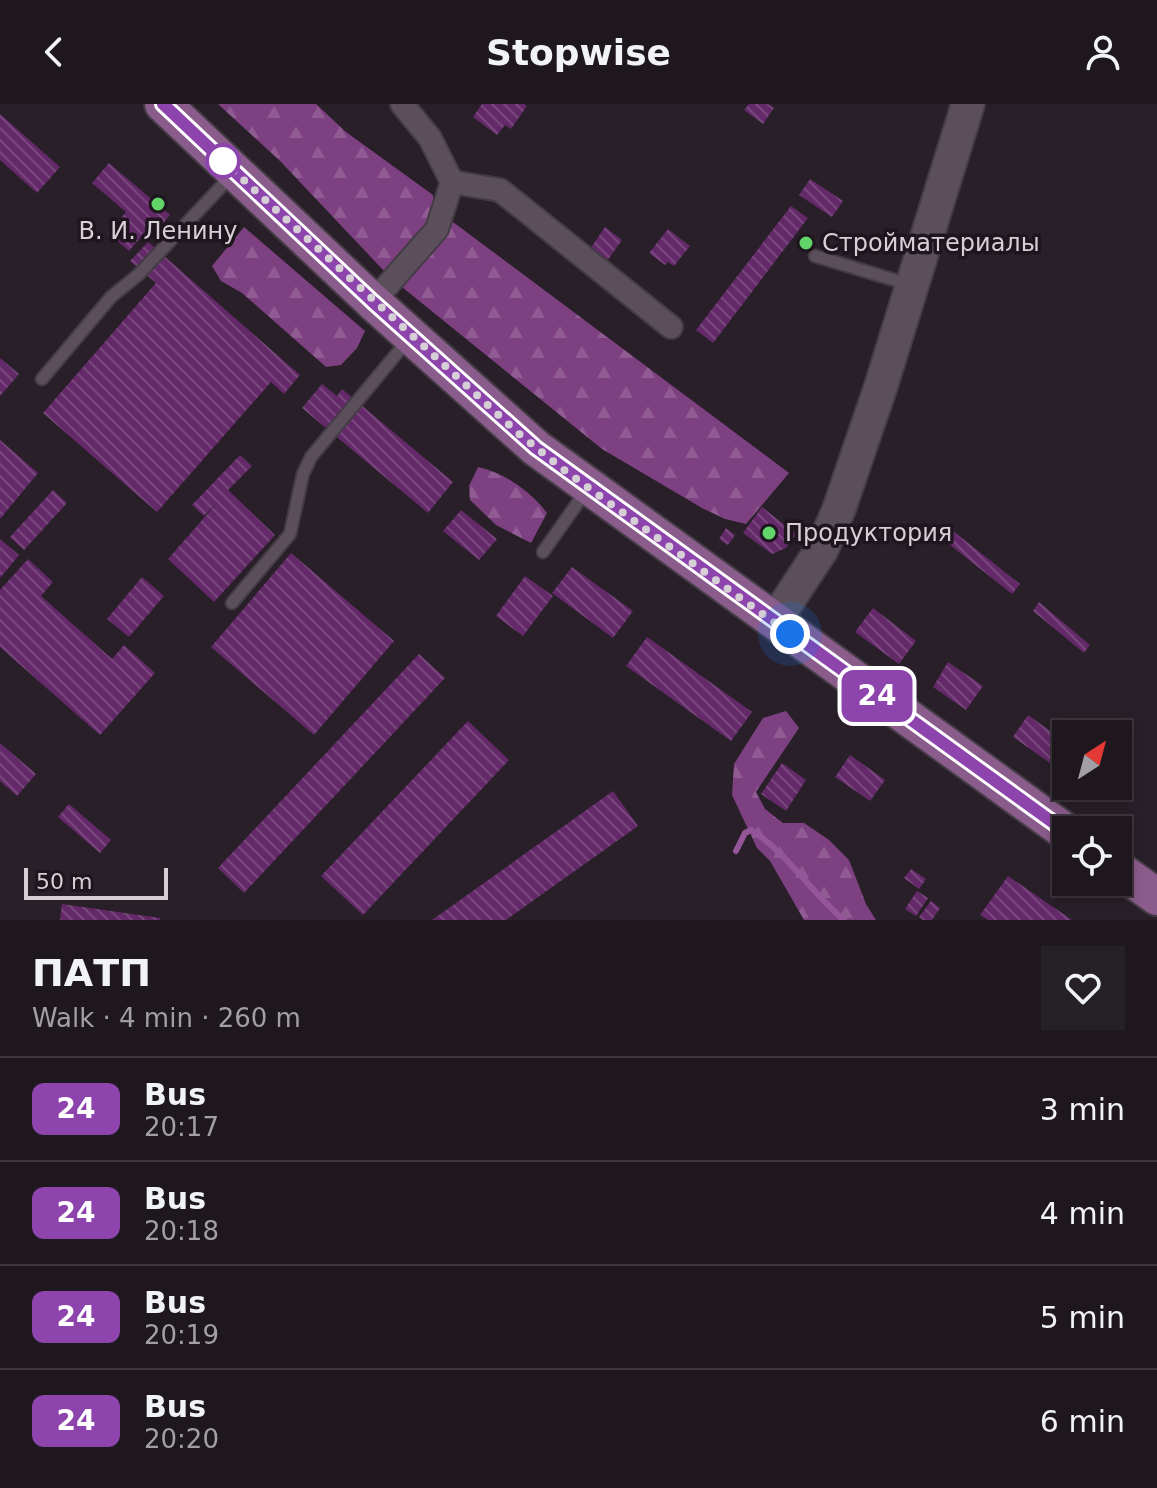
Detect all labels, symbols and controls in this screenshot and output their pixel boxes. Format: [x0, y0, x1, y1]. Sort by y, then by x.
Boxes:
icon: back [32, 30, 76, 74]
icon: person [1081, 30, 1125, 74]
text: Stopwise [486, 32, 671, 73]
unlabelled marker [206, 144, 240, 178]
marker: В. И. Ленину [149, 195, 167, 213]
place label: В. И. Ленину [79, 217, 237, 245]
place label: Стройматериалы [822, 229, 1040, 257]
marker: Стройматериалы [797, 234, 815, 252]
place label: Продуктория [785, 519, 952, 547]
marker: Продуктория [760, 524, 778, 542]
your location [770, 614, 810, 654]
line badge: 24 [841, 670, 913, 722]
text: 24 [858, 679, 896, 712]
north arrow [1052, 720, 1132, 800]
map controls [1052, 720, 1132, 896]
button: locate [1052, 816, 1132, 896]
scale bar [24, 864, 168, 900]
text: 50 m [36, 869, 92, 894]
button: heart [1041, 946, 1125, 1030]
text: ПАТП [32, 951, 151, 995]
text: Walk · 4 min · 260 m [32, 1003, 301, 1033]
text: Bus [144, 1077, 206, 1112]
text: 24 [57, 1092, 95, 1125]
text: 3 min [1040, 1092, 1125, 1127]
text: 20:17 [144, 1112, 219, 1142]
text: Bus [144, 1181, 206, 1216]
text: 24 [57, 1196, 95, 1229]
text: 4 min [1040, 1196, 1125, 1231]
text: 20:18 [144, 1216, 219, 1246]
text: Bus [144, 1285, 206, 1320]
text: 24 [57, 1300, 95, 1333]
text: 5 min [1040, 1300, 1125, 1335]
text: 20:19 [144, 1320, 219, 1350]
text: Bus [144, 1389, 206, 1424]
text: 24 [57, 1404, 95, 1437]
text: 6 min [1040, 1404, 1125, 1439]
text: 20:20 [144, 1424, 219, 1454]

